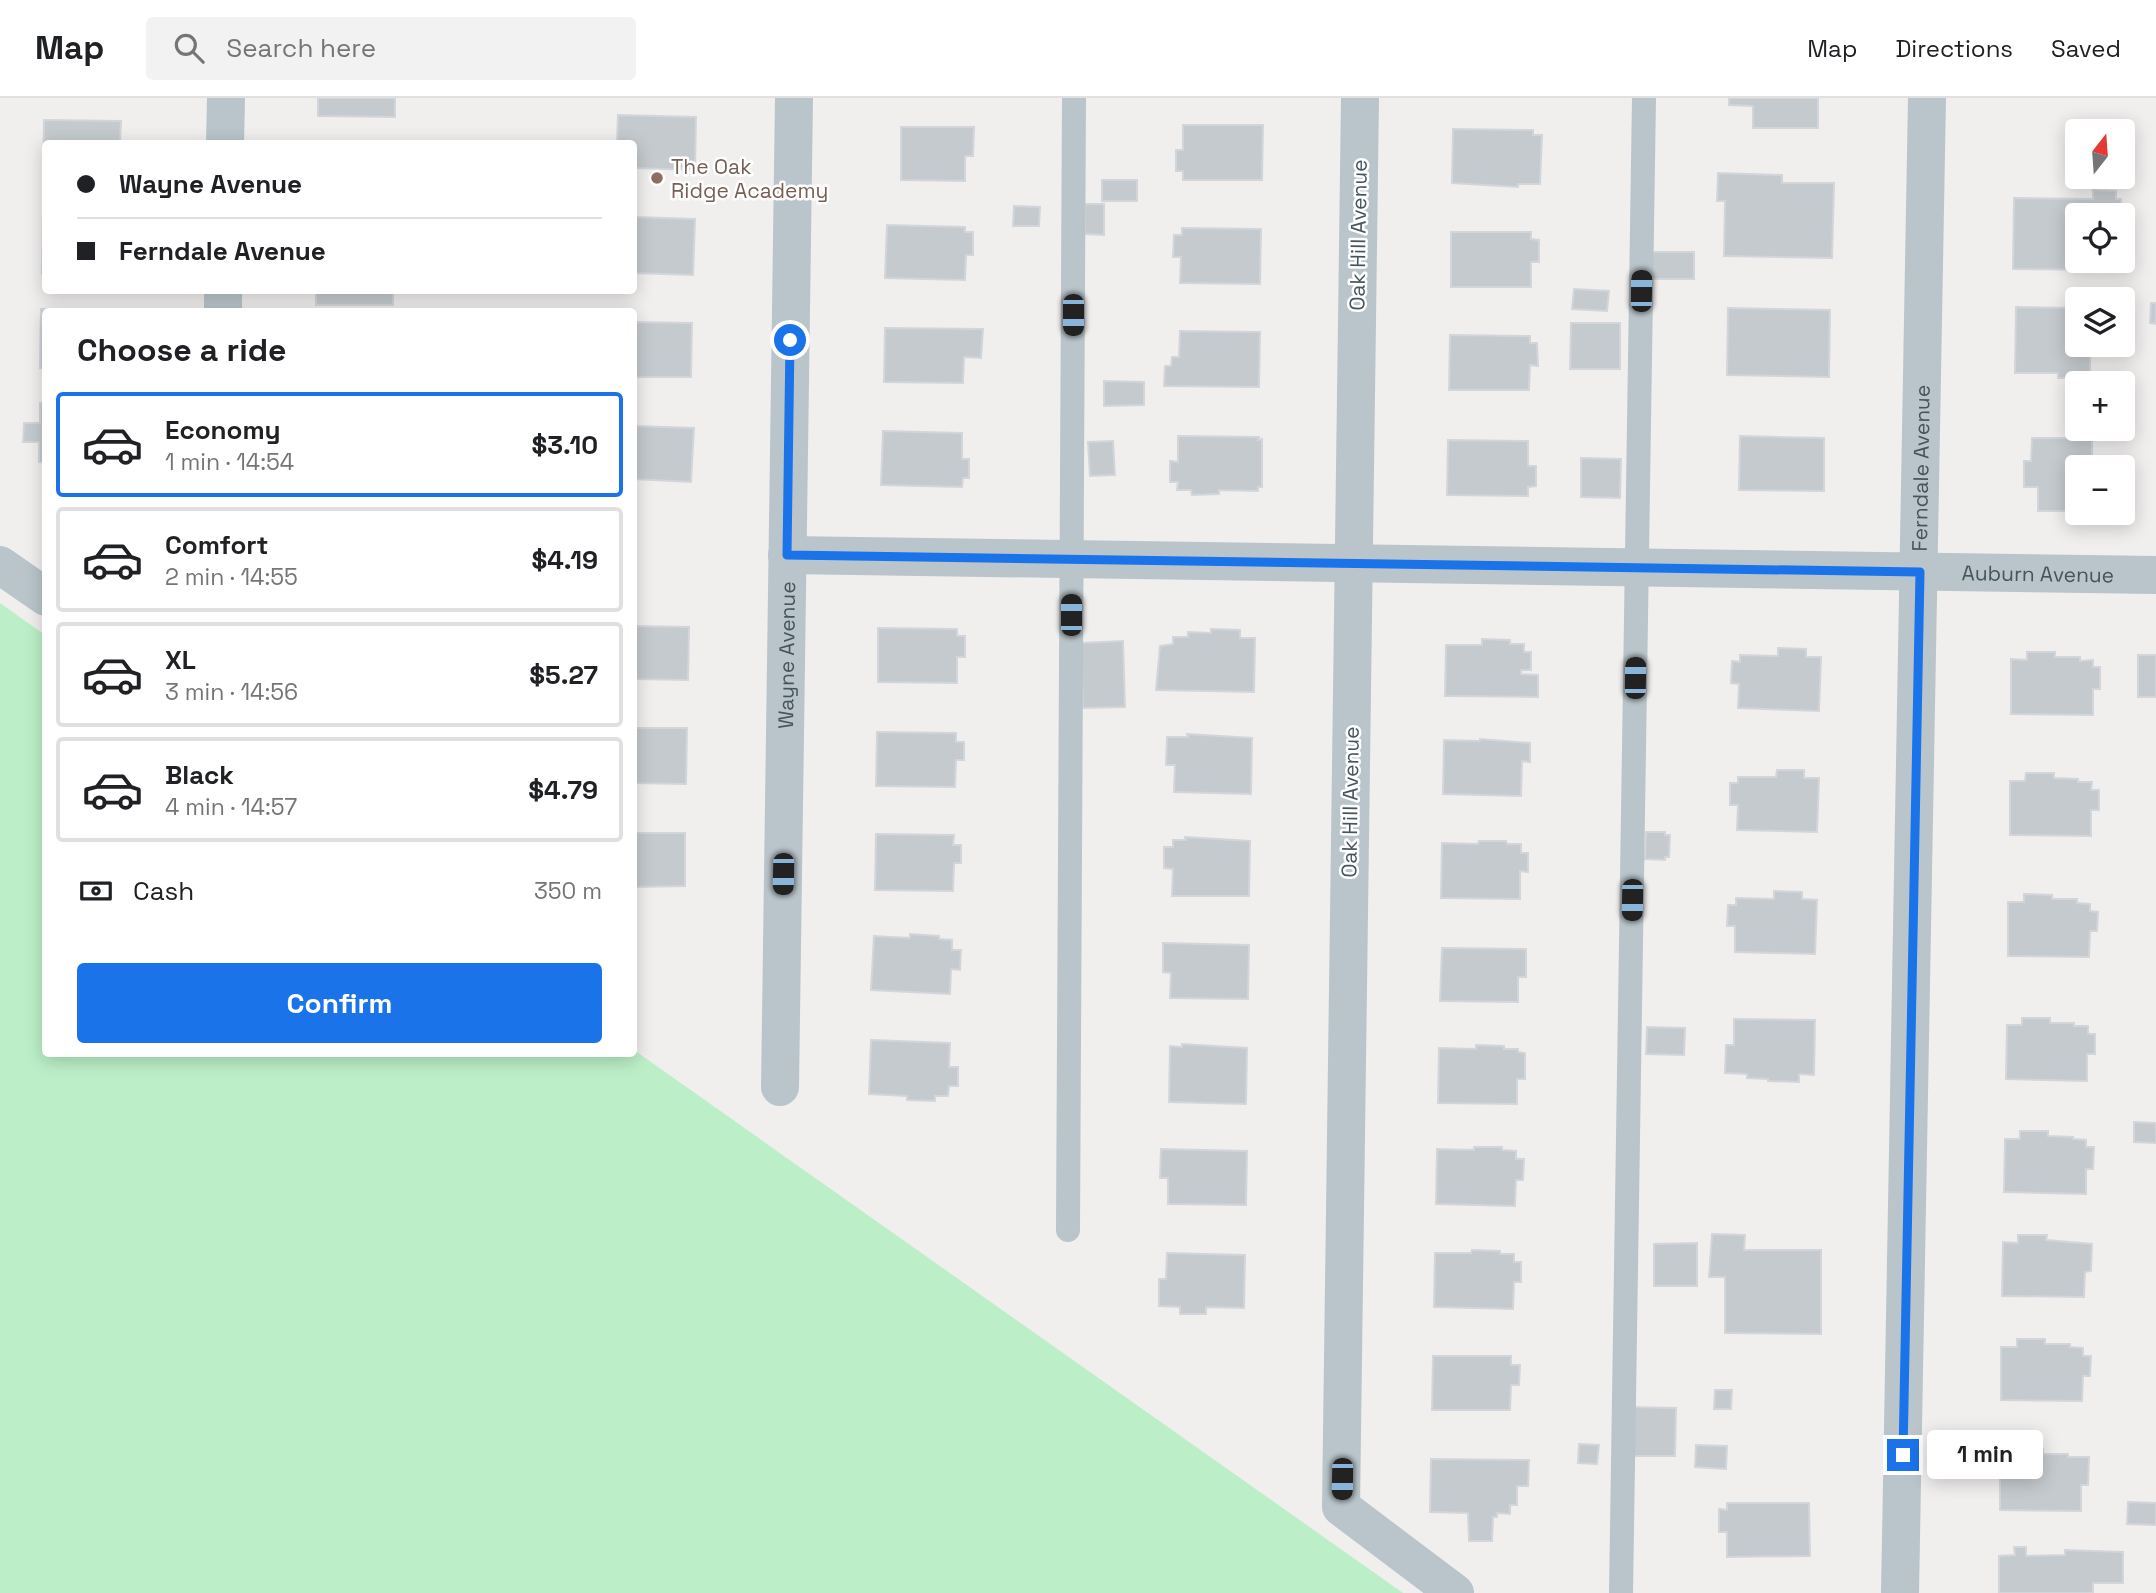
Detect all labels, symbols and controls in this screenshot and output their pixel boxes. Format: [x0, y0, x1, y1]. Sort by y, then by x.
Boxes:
search box [146, 17, 636, 80]
text: Map [35, 27, 104, 69]
icon: search [170, 29, 208, 67]
text: Search here [226, 31, 376, 65]
text: Map [1807, 33, 1857, 64]
text: Directions [1895, 33, 2013, 64]
text: Saved [2051, 33, 2121, 64]
north arrow [2065, 119, 2135, 189]
map controls [2065, 119, 2135, 525]
place label: The Oak Ridge Academy [671, 153, 828, 204]
street label: Oak Hill Avenue [1343, 159, 1373, 311]
text: Wayne Avenue [119, 167, 302, 201]
marker: The Oak Ridge Academy [649, 170, 665, 186]
button: locate [2065, 203, 2135, 273]
text: Ferndale Avenue [119, 234, 326, 268]
car [1631, 270, 1652, 312]
button: layers [2065, 287, 2135, 357]
car [1063, 294, 1084, 336]
route start [774, 324, 806, 356]
text: Choose a ride [77, 330, 287, 370]
button: + [2065, 371, 2135, 441]
street label: Ferndale Avenue [1905, 384, 1935, 552]
icon: car [81, 413, 144, 476]
text: Economy [165, 413, 281, 447]
text: $3.10 [531, 428, 598, 462]
text: 1 min · 14:54 [165, 447, 294, 477]
button: − [2065, 455, 2135, 525]
icon: car [81, 528, 144, 591]
text: Comfort [165, 528, 268, 562]
text: $4.19 [531, 543, 598, 577]
street label: Auburn Avenue [1961, 559, 2114, 588]
text: 2 min · 14:55 [165, 562, 298, 592]
street label: Wayne Avenue [772, 581, 801, 729]
car [1061, 594, 1082, 636]
icon: car [81, 643, 144, 706]
text: XL [165, 643, 196, 677]
car [1625, 657, 1646, 699]
text: $5.27 [529, 658, 598, 692]
text: 3 min · 14:56 [165, 677, 298, 707]
street label: Oak Hill Avenue [1335, 726, 1365, 878]
icon: car [81, 758, 144, 821]
text: Black [165, 758, 234, 792]
text: $4.79 [528, 773, 598, 807]
text: 4 min · 14:57 [165, 792, 297, 822]
car [773, 853, 794, 895]
icon: cash [77, 872, 115, 910]
text: Cash [133, 874, 194, 908]
text: 350 m [534, 876, 602, 906]
car [1622, 879, 1643, 921]
button: Confirm [77, 963, 602, 1043]
callout: 1 min [1927, 1430, 2043, 1480]
route end [1887, 1439, 1919, 1471]
text: 1 min [1957, 1439, 2013, 1469]
car [1332, 1458, 1353, 1500]

